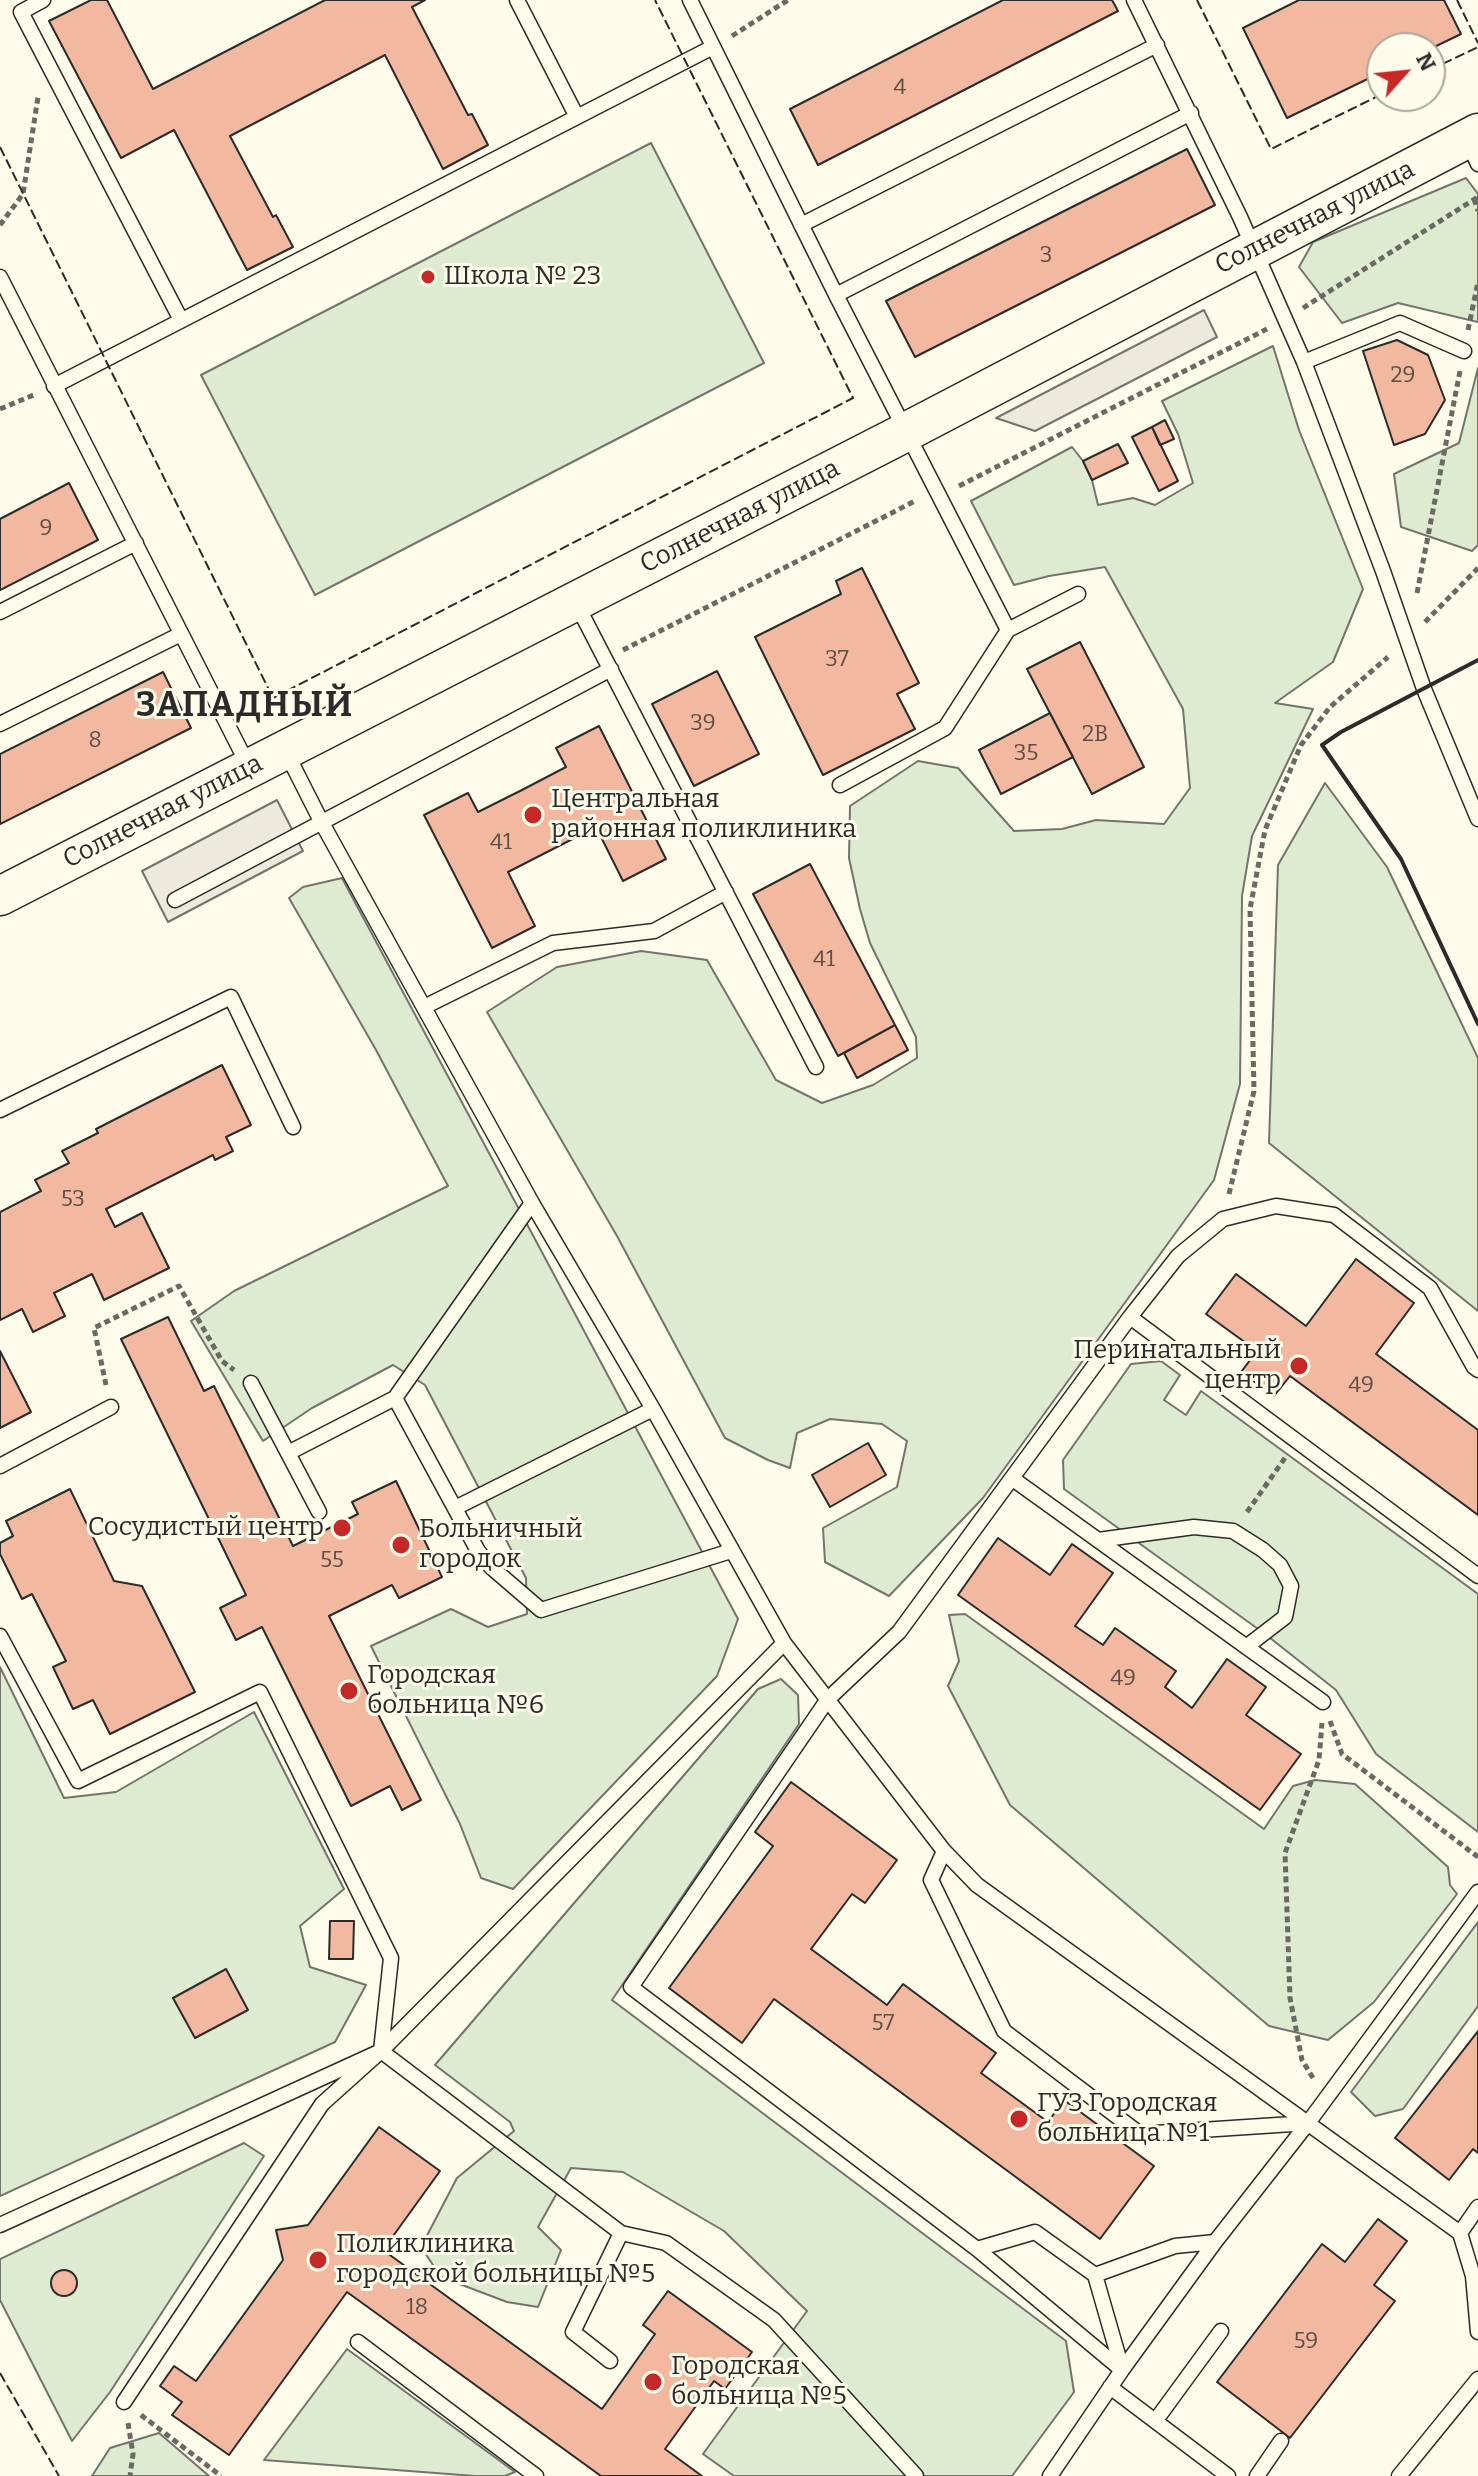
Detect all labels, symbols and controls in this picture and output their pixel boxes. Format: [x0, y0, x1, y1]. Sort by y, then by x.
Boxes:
north arrow [1366, 32, 1446, 112]
text: N [1410, 48, 1442, 75]
house number: 4 [894, 75, 906, 101]
street label: Солнечная улица [1210, 154, 1420, 282]
house number: 3 [1040, 243, 1052, 269]
place label: Школа № 23 [444, 261, 601, 293]
marker: Школа № 23 [419, 268, 437, 286]
house number: 29 [1391, 363, 1415, 389]
street label: Солнечная улица [635, 453, 845, 581]
house number: 9 [40, 516, 52, 542]
house number: 37 [825, 647, 849, 673]
district label: ЗАПАДНЫЙ [136, 687, 354, 727]
house number: 39 [690, 711, 716, 737]
house number: 2В [1082, 722, 1108, 748]
house number: 8 [88, 728, 102, 754]
house number: 35 [1014, 741, 1038, 767]
street label: Солнечная улица [58, 748, 268, 876]
place label: Центральная районная поликлиника [551, 784, 857, 846]
marker: Центральная районная поликлиника [522, 804, 544, 826]
house number: 41 [490, 830, 512, 856]
house number: 41 [813, 947, 835, 973]
house number: 53 [61, 1187, 85, 1213]
place label: Перинатальный центр [1073, 1335, 1281, 1396]
marker: Перинатальный центр [1288, 1355, 1310, 1377]
house number: 49 [1348, 1373, 1374, 1399]
place label: Сосудистый центр [88, 1512, 324, 1544]
place label: Больничный городок [419, 1514, 583, 1576]
marker: Сосудистый центр [331, 1517, 353, 1539]
marker: Больничный городок [390, 1534, 412, 1556]
house number: 55 [320, 1548, 344, 1574]
place label: Городская больница №6 [367, 1660, 544, 1722]
house number: 49 [1110, 1666, 1136, 1692]
marker: Городская больница №6 [338, 1680, 360, 1702]
house number: 57 [872, 2011, 894, 2037]
place label: ГУЗ Городская больница №1 [1037, 2088, 1217, 2150]
marker: ГУЗ Городская больница №1 [1008, 2108, 1030, 2130]
place label: Поликлиника городской больницы №5 [336, 2229, 655, 2290]
marker: Поликлиника городской больницы №5 [307, 2249, 329, 2271]
house number: 18 [406, 2295, 428, 2321]
house number: 59 [1294, 2329, 1318, 2355]
place label: Городская больница №5 [671, 2351, 847, 2412]
marker: Городская больница №5 [642, 2371, 664, 2393]

